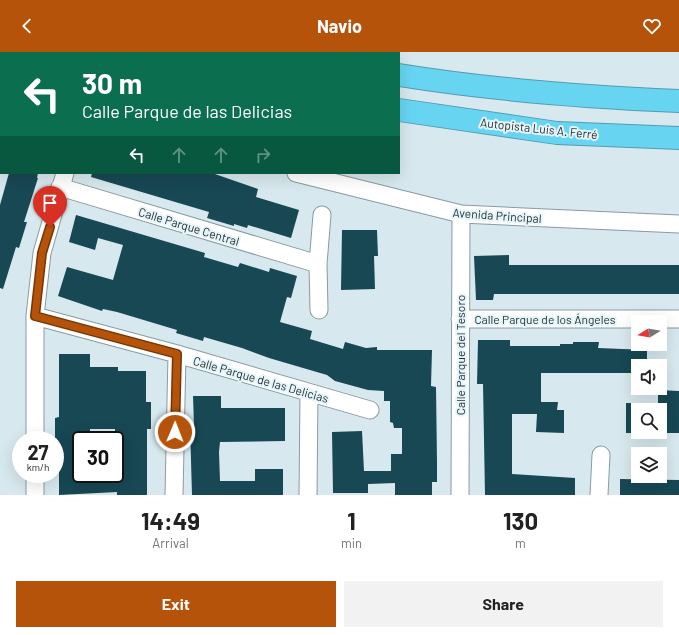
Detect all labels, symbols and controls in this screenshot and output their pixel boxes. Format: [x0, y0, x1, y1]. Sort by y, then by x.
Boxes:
icon: back [16, 15, 38, 37]
text: Navio [317, 15, 362, 37]
icon: heart [641, 15, 663, 37]
text: 30 m [82, 66, 142, 100]
icon: left [16, 68, 68, 120]
text: Calle Parque de las Delicias [82, 100, 292, 122]
street label: Autopista Luis A. Ferré [480, 115, 598, 141]
icon: left [126, 144, 148, 166]
icon: ahead [168, 144, 190, 166]
icon: ahead [210, 144, 232, 166]
icon: right [252, 144, 274, 166]
pin [33, 186, 67, 227]
icon: arrive [39, 192, 61, 214]
street label: Calle Parque Central [137, 204, 241, 248]
street label: Avenida Principal [452, 205, 542, 225]
street label: Calle Parque del Tesoro [453, 295, 467, 415]
street label: Calle Parque de los Ángeles [474, 312, 616, 326]
north arrow [631, 315, 667, 351]
map controls [631, 315, 667, 483]
street label: Calle Parque de las Delicias [192, 353, 331, 405]
button: sound [631, 359, 667, 395]
button: search [631, 403, 667, 439]
position arrow [154, 411, 196, 453]
speed limit sign: 30 [72, 431, 124, 483]
text: 27 [27, 440, 49, 464]
button: layers [631, 447, 667, 483]
text: km/h [27, 461, 49, 473]
text: 14:49 [141, 506, 200, 535]
text: 1 [347, 506, 356, 535]
text: 130 [503, 506, 538, 535]
text: Arrival [152, 535, 189, 551]
text: min [341, 535, 362, 551]
text: m [515, 535, 526, 551]
button: Exit [16, 581, 336, 627]
button: Share [344, 581, 663, 627]

